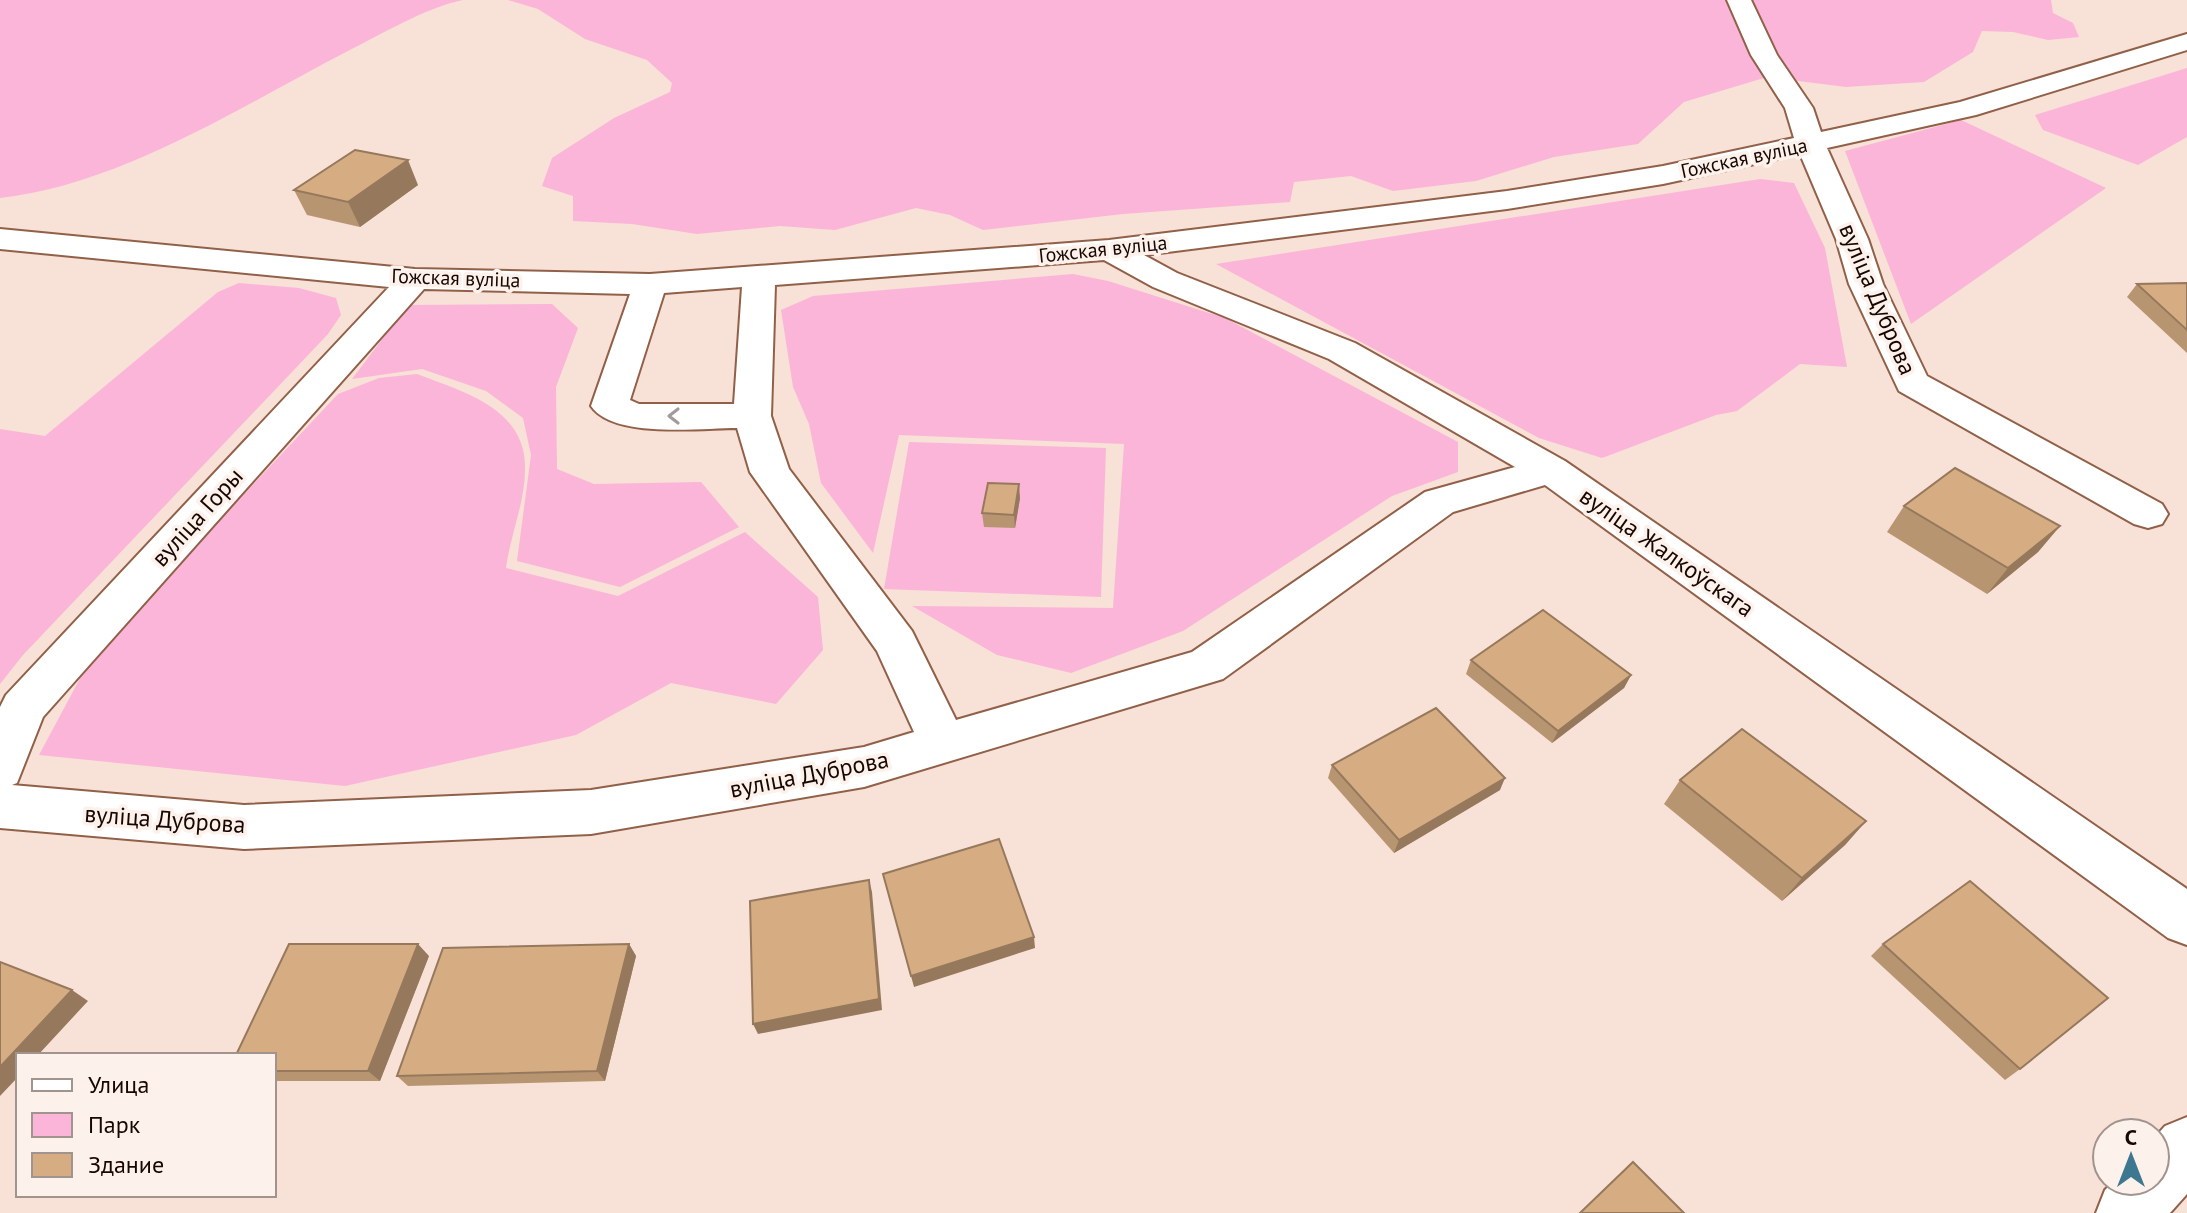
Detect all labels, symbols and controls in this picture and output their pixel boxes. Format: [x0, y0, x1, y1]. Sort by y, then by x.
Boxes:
street label: Гожская вуліца [1678, 132, 1810, 184]
street label: вуліца Дуброва [1832, 219, 1924, 379]
street label: Гожская вуліца [1038, 229, 1168, 269]
street label: Гожская вуліца [391, 263, 521, 293]
one-way arrow [667, 407, 680, 425]
street label: вуліца Горы [145, 461, 249, 573]
street label: вуліца Жалкоўскага [1574, 480, 1760, 624]
street label: вуліца Дуброва [727, 743, 891, 805]
street label: вуліца Дуброва [83, 798, 247, 840]
legend [16, 1053, 276, 1197]
text: Улица [88, 1069, 149, 1100]
text: Парк [88, 1109, 141, 1140]
north arrow [2091, 1117, 2171, 1197]
text: С [2125, 1123, 2137, 1151]
text: Здание [88, 1149, 164, 1180]

